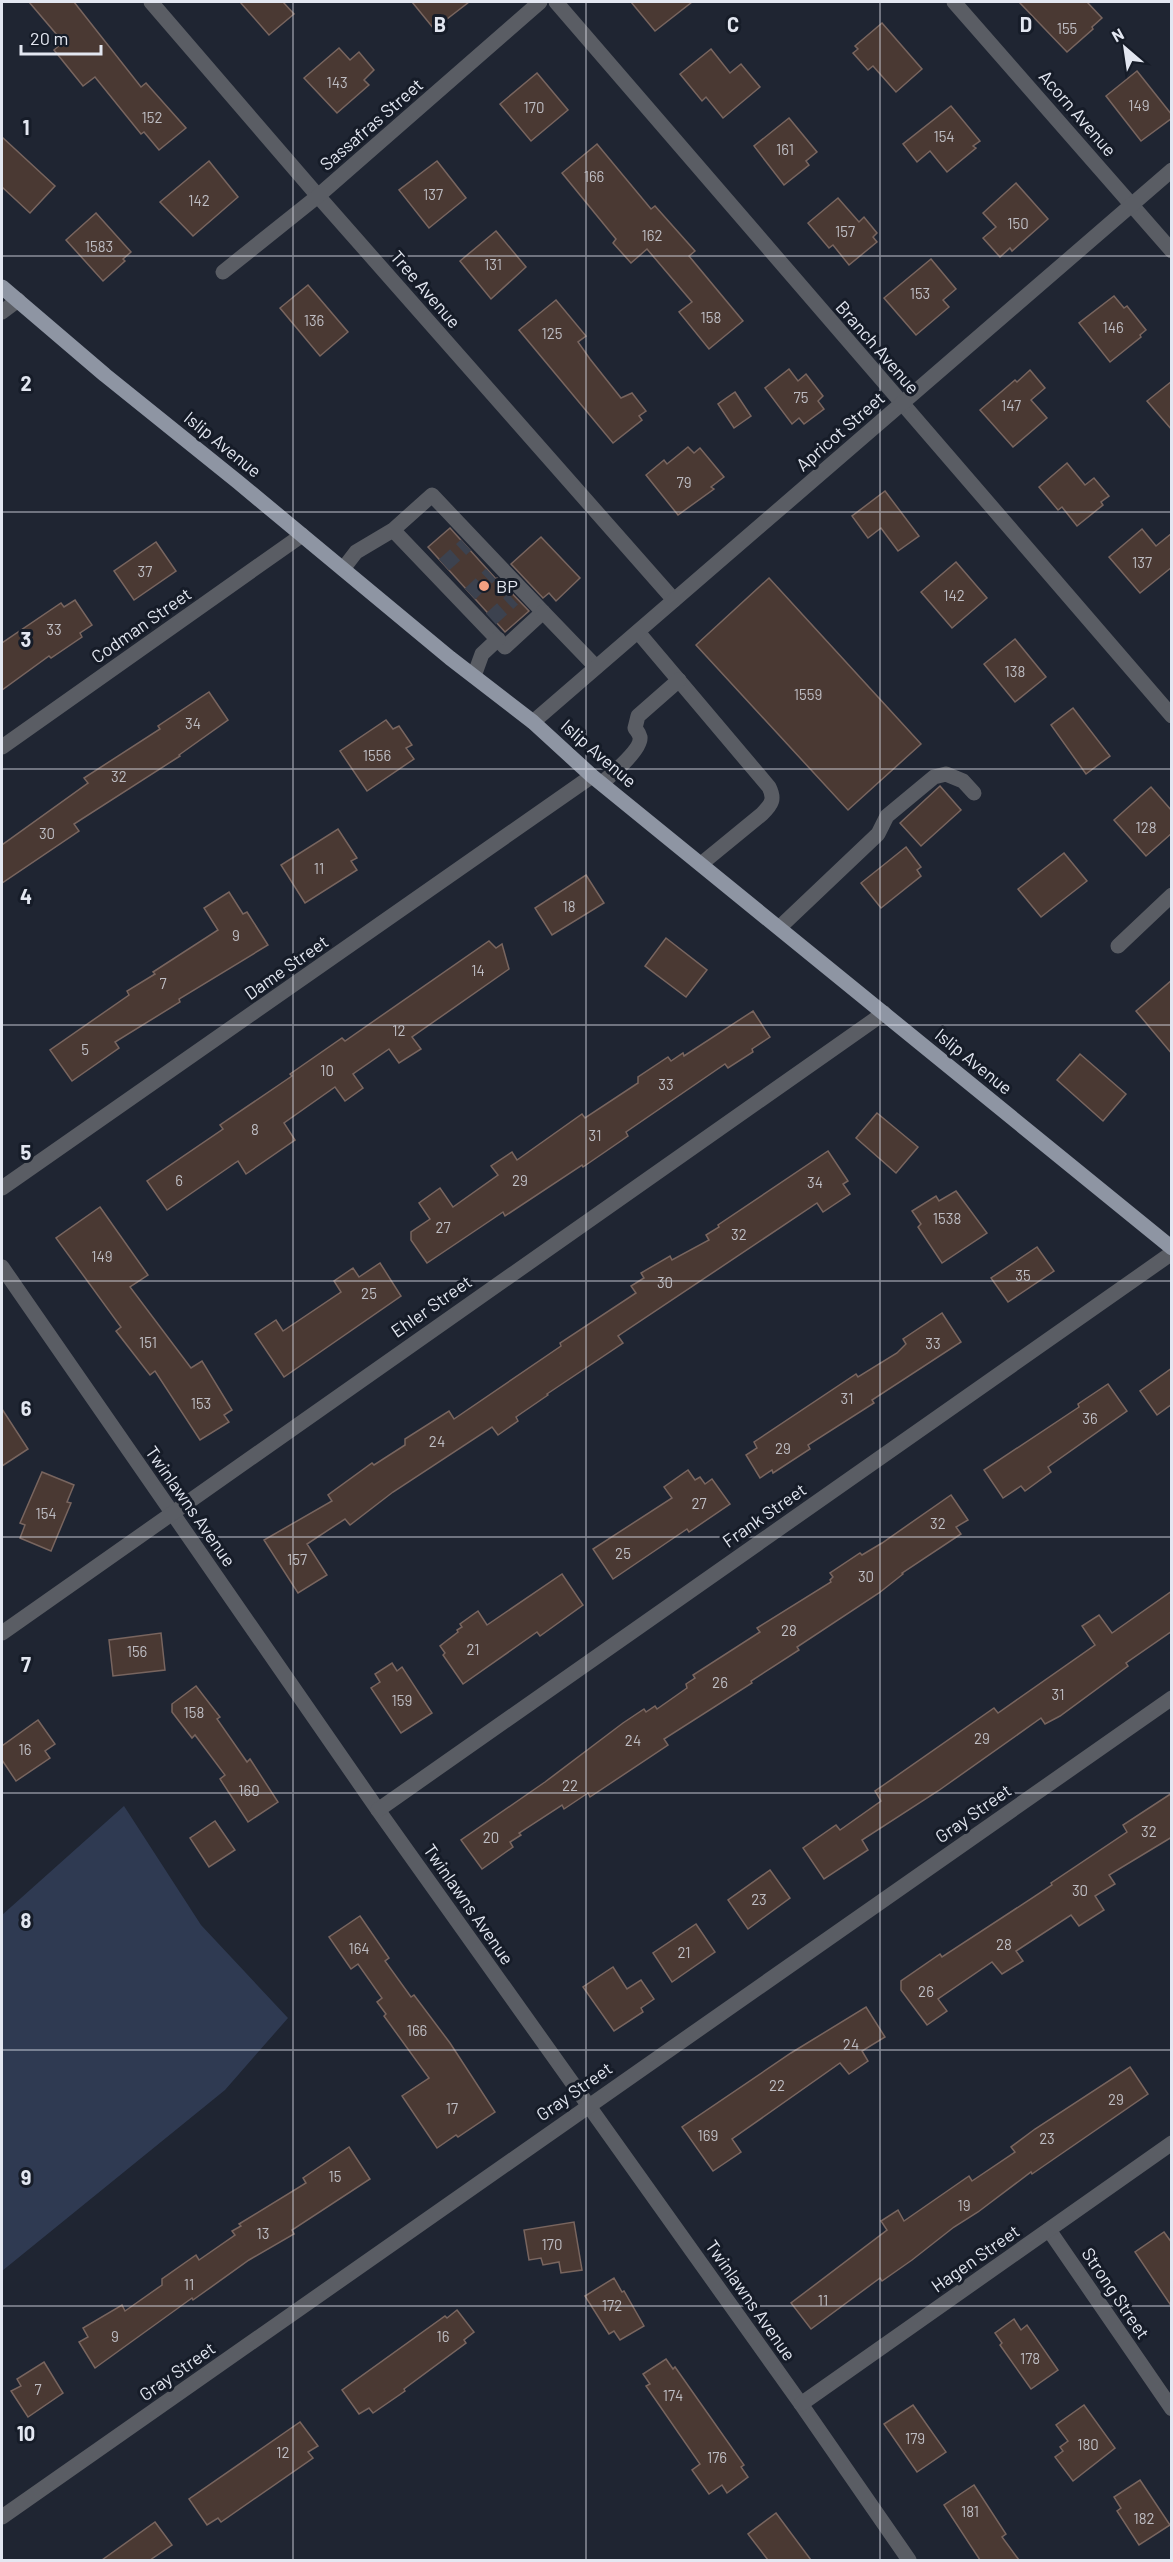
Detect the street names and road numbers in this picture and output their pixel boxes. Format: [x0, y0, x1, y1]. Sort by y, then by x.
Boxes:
street label: Acorn Avenue [1035, 65, 1121, 161]
street label: Sassafras Street [315, 73, 427, 175]
street label: Tree Avenue [386, 246, 466, 332]
street label: Branch Avenue [831, 296, 925, 398]
street label: Apricot Street [791, 387, 889, 475]
street label: Islip Avenue [180, 406, 266, 482]
street label: Codman Street [87, 582, 195, 668]
street label: Islip Avenue [557, 714, 641, 792]
street label: Dame Street [240, 930, 332, 1004]
street label: Islip Avenue [931, 1023, 1017, 1099]
street label: Ehler Street [386, 1270, 476, 1342]
street label: Twinlawns Avenue [141, 1441, 241, 1571]
street label: Frank Street [718, 1478, 810, 1552]
street label: Gray Street [931, 1779, 1015, 1847]
street label: Twinlawns Avenue [419, 1839, 519, 1969]
street label: Gray Street [532, 2057, 616, 2125]
street label: Hagen Street [927, 2220, 1023, 2296]
street label: Twinlawns Avenue [701, 2235, 801, 2365]
street label: Strong Street [1077, 2243, 1155, 2343]
street label: Gray Street [135, 2337, 219, 2405]

